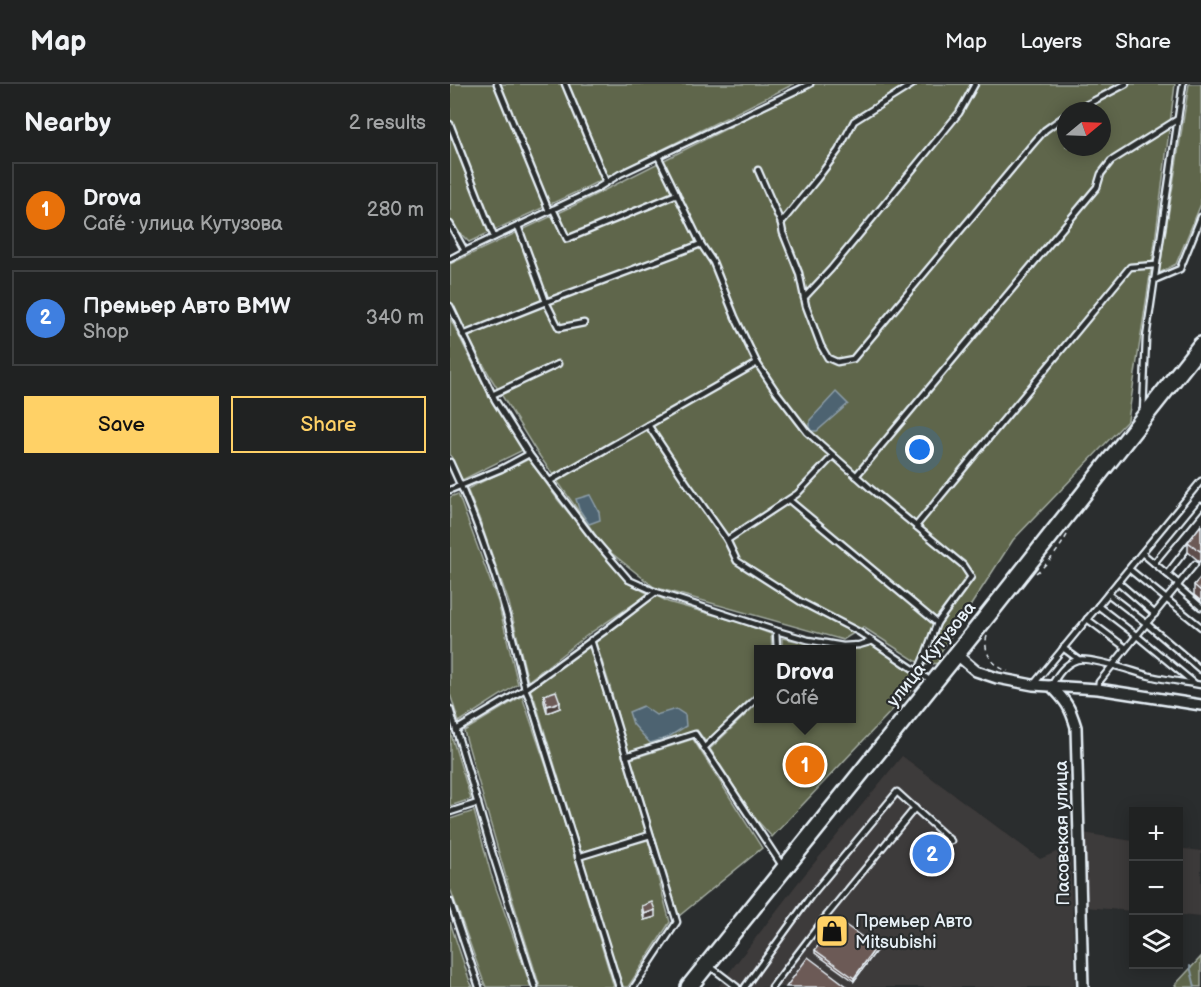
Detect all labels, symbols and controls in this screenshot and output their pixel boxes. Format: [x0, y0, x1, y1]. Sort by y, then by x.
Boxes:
text: Map [30, 25, 86, 58]
text: Map [945, 29, 987, 54]
text: Layers [1020, 29, 1082, 54]
text: Share [1115, 29, 1171, 54]
north arrow [1057, 102, 1111, 156]
text: Nearby [24, 108, 111, 139]
text: 2 results [349, 111, 426, 135]
text: Drova [83, 185, 141, 212]
text: 1 [41, 198, 50, 222]
text: 280 m [367, 198, 424, 222]
text: Café · улица Кутузова [83, 212, 283, 236]
text: Премьер Авто BMW [83, 293, 291, 320]
text: 2 [40, 306, 51, 330]
text: 340 m [366, 306, 424, 330]
text: Shop [83, 320, 129, 344]
button: Save [24, 396, 219, 453]
button: Share [231, 396, 426, 453]
your location [905, 435, 934, 464]
street label: улица Кутузова [883, 597, 980, 711]
popup [754, 645, 856, 723]
text: Drova [776, 659, 834, 686]
text: Café [776, 686, 819, 710]
pin: 1 [786, 742, 824, 788]
street label: Пасовская улица [1051, 760, 1074, 906]
map controls [1129, 807, 1183, 969]
button: + [1129, 807, 1183, 861]
pin: 2 [912, 832, 952, 876]
button: − [1129, 861, 1183, 915]
place label: Премьер Авто Mitsubishi [855, 911, 972, 953]
shop icon: Премьер Авто Mitsubishi [814, 913, 850, 949]
button: layers [1129, 915, 1183, 969]

